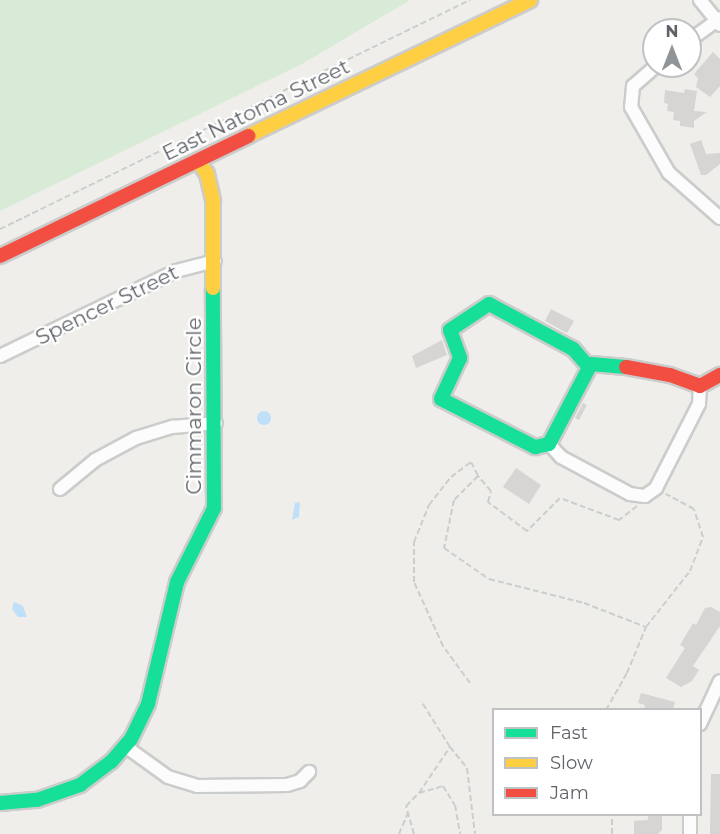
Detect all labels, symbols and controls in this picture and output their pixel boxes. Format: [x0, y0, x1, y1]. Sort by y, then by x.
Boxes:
north arrow [642, 18, 702, 78]
text: N [666, 22, 678, 41]
street label: East Natoma Street [158, 54, 354, 166]
street label: Spencer Street [31, 260, 183, 350]
street label: Cimmaron Circle [181, 317, 207, 495]
legend [492, 708, 702, 816]
text: Fast [550, 722, 588, 744]
text: Slow [550, 752, 593, 774]
text: Jam [550, 782, 589, 804]

